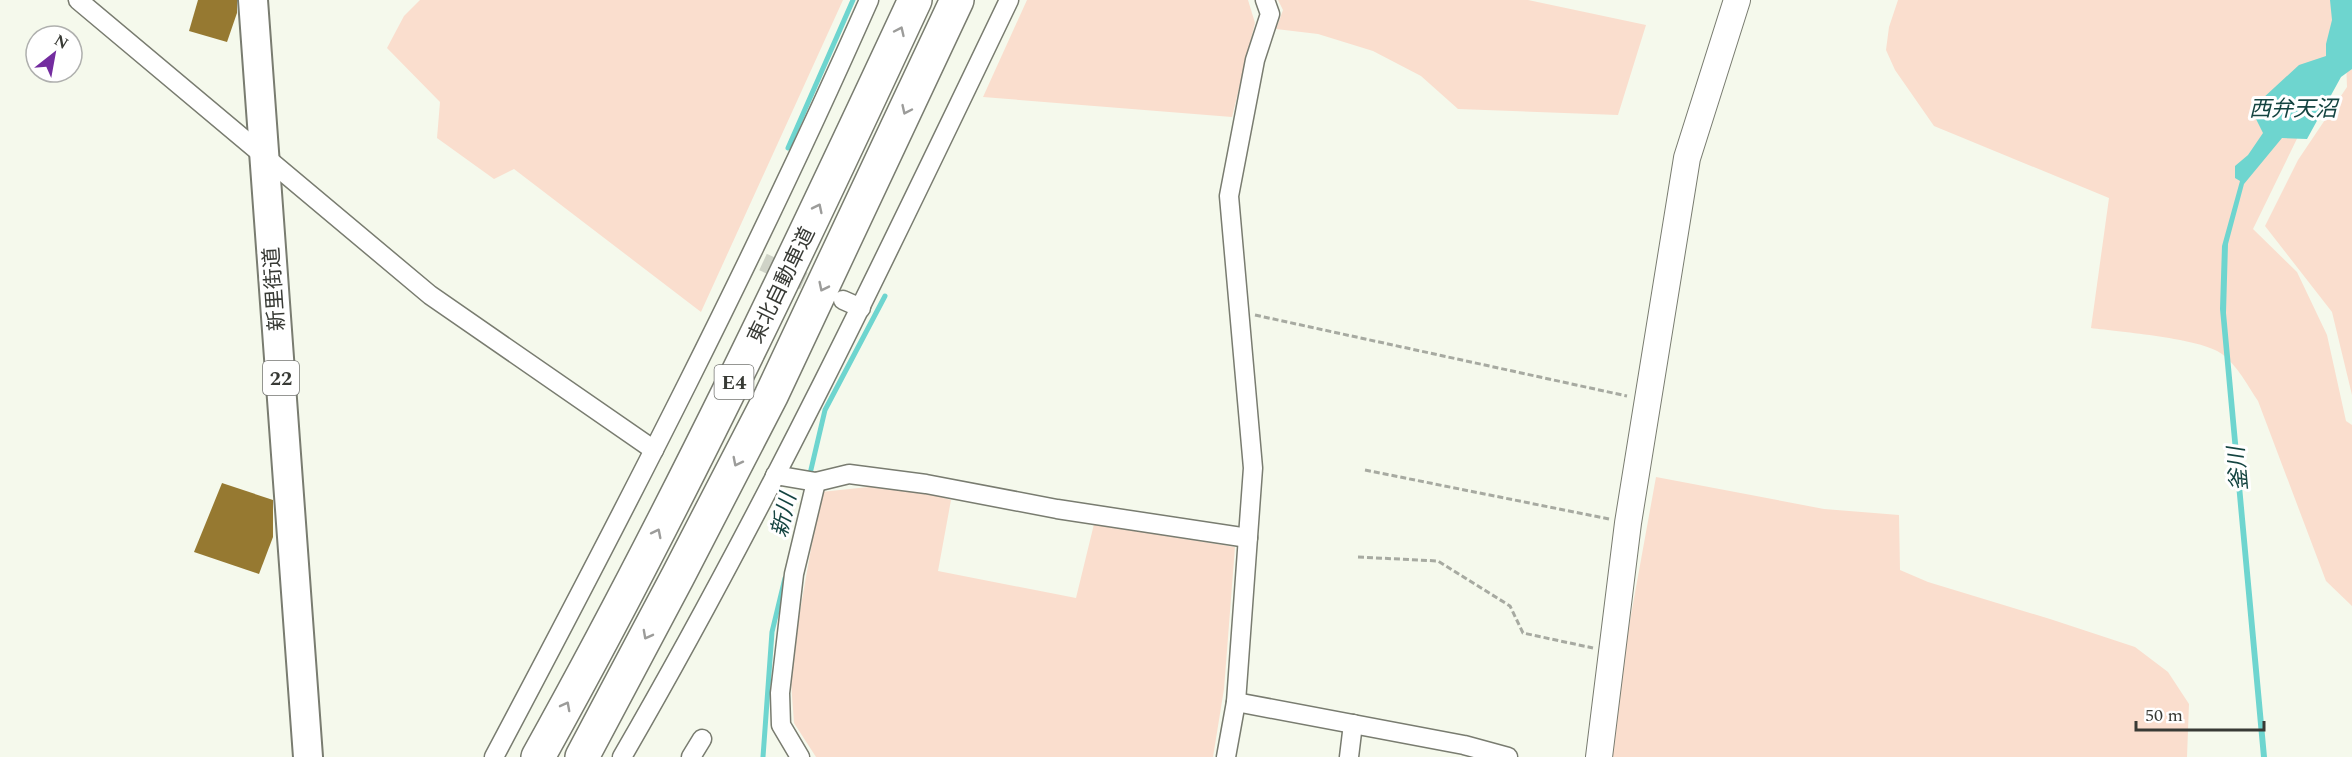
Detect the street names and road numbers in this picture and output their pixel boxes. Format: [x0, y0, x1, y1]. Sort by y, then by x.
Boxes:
street label: 東北自動車道 [740, 222, 824, 349]
street label: 新里街道 [256, 246, 294, 332]
road number: 22 [263, 361, 299, 395]
road number: E4 [714, 365, 754, 399]

